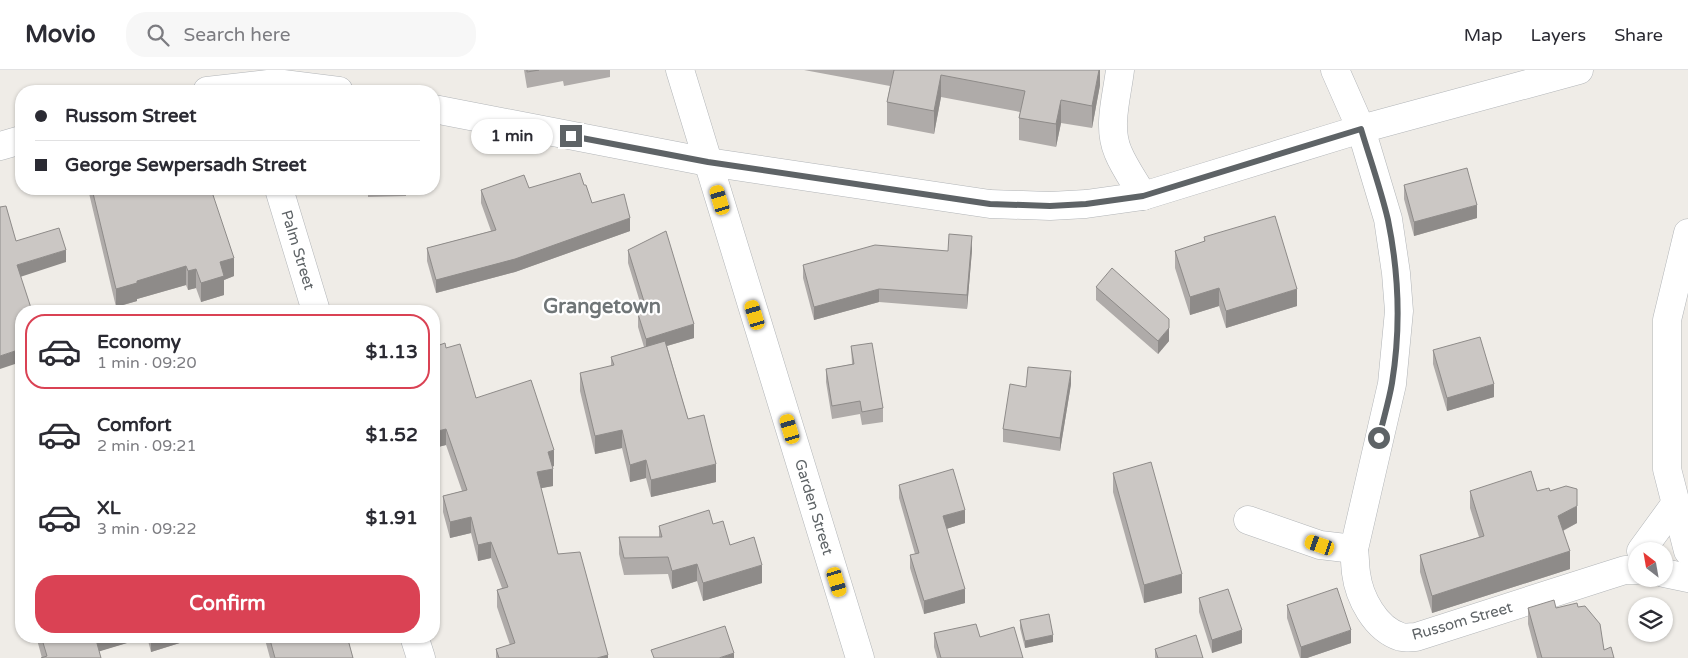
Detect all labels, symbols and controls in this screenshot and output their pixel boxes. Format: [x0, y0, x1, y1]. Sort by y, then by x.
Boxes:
search box [126, 12, 476, 57]
text: Movio [25, 20, 96, 49]
icon: search [144, 21, 172, 49]
text: Search here [184, 24, 290, 46]
text: Map [1464, 24, 1503, 46]
text: Layers [1531, 24, 1586, 46]
text: Share [1614, 24, 1663, 46]
text: Russom Street [65, 105, 197, 127]
callout: 1 min [471, 118, 554, 154]
route end [560, 125, 582, 147]
text: 1 min [491, 126, 533, 146]
text: George Sewpersadh Street [65, 154, 306, 176]
car [708, 183, 731, 217]
street label: Palm Street [277, 208, 319, 292]
district label: Grangetown [543, 295, 661, 319]
car [743, 298, 766, 332]
icon: car [37, 329, 82, 374]
text: Economy [97, 331, 181, 353]
text: $1.13 [366, 341, 418, 363]
text: 1 min · 09:20 [97, 353, 196, 373]
icon: car [37, 412, 82, 457]
car [778, 412, 801, 446]
text: Comfort [97, 414, 171, 436]
text: $1.52 [366, 424, 418, 446]
route start [1368, 427, 1390, 449]
text: 2 min · 09:21 [97, 436, 196, 456]
street label: Garden Street [791, 457, 837, 557]
icon: car [37, 495, 82, 540]
text: XL [97, 497, 121, 519]
text: $1.91 [366, 507, 418, 529]
text: 3 min · 09:22 [97, 519, 196, 539]
car [1303, 533, 1336, 557]
north arrow [1628, 542, 1672, 588]
map controls [1628, 542, 1673, 642]
car [825, 565, 848, 599]
button: Confirm [35, 575, 420, 633]
button: layers [1628, 597, 1673, 642]
street label: Russom Street [1410, 598, 1515, 644]

